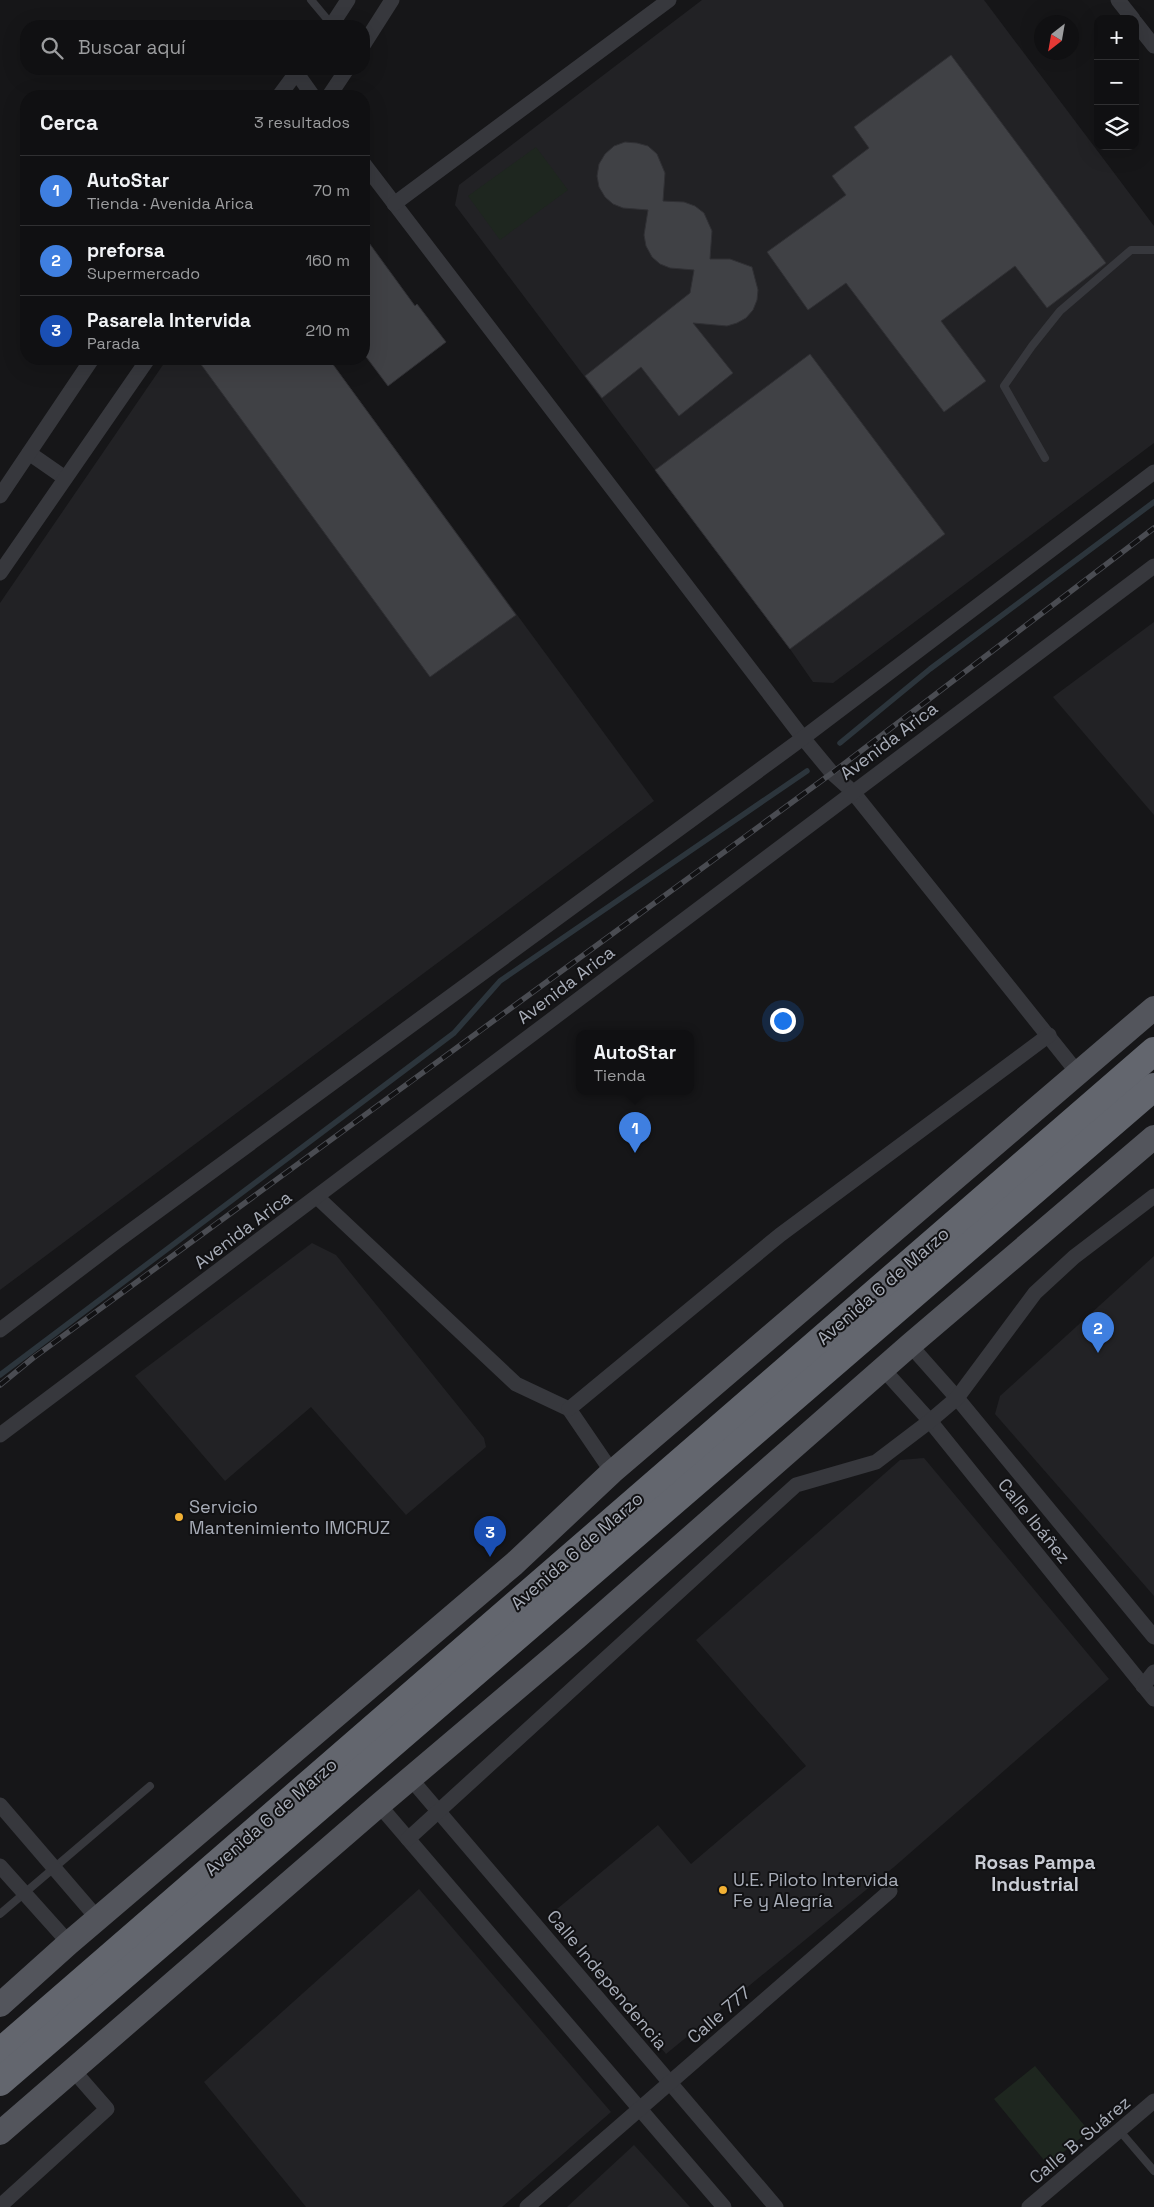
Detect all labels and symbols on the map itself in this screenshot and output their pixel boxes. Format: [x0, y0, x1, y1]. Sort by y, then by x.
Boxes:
north arrow [1034, 15, 1079, 60]
street label: Avenida Arica [835, 696, 942, 785]
street label: Avenida Arica [512, 940, 619, 1029]
your location [770, 1008, 796, 1034]
pin: 1 [619, 1112, 651, 1153]
street label: Avenida Arica [189, 1185, 296, 1274]
street label: Avenida 6 de Marzo [812, 1222, 954, 1350]
pin: 2 [1082, 1312, 1114, 1353]
street label: Calle Ibáñez [993, 1473, 1076, 1568]
street label: Avenida 6 de Marzo [506, 1487, 648, 1615]
place label: Servicio Mantenimiento IMCRUZ [189, 1495, 390, 1539]
marker: Servicio Mantenimiento IMCRUZ [173, 1511, 185, 1523]
pin: 3 [474, 1516, 506, 1557]
street label: Avenida 6 de Marzo [200, 1753, 342, 1881]
district label: Rosas Pampa Industrial [975, 1850, 1095, 1897]
place label: U.E. Piloto Intervida Fe y Alegría [733, 1868, 899, 1912]
marker: U.E. Piloto Intervida Fe y Alegría [717, 1884, 729, 1896]
street label: Calle Independencia [542, 1905, 673, 2054]
street label: Calle 777 [682, 1981, 755, 2048]
street label: Calle B. Suárez [1024, 2091, 1135, 2189]

